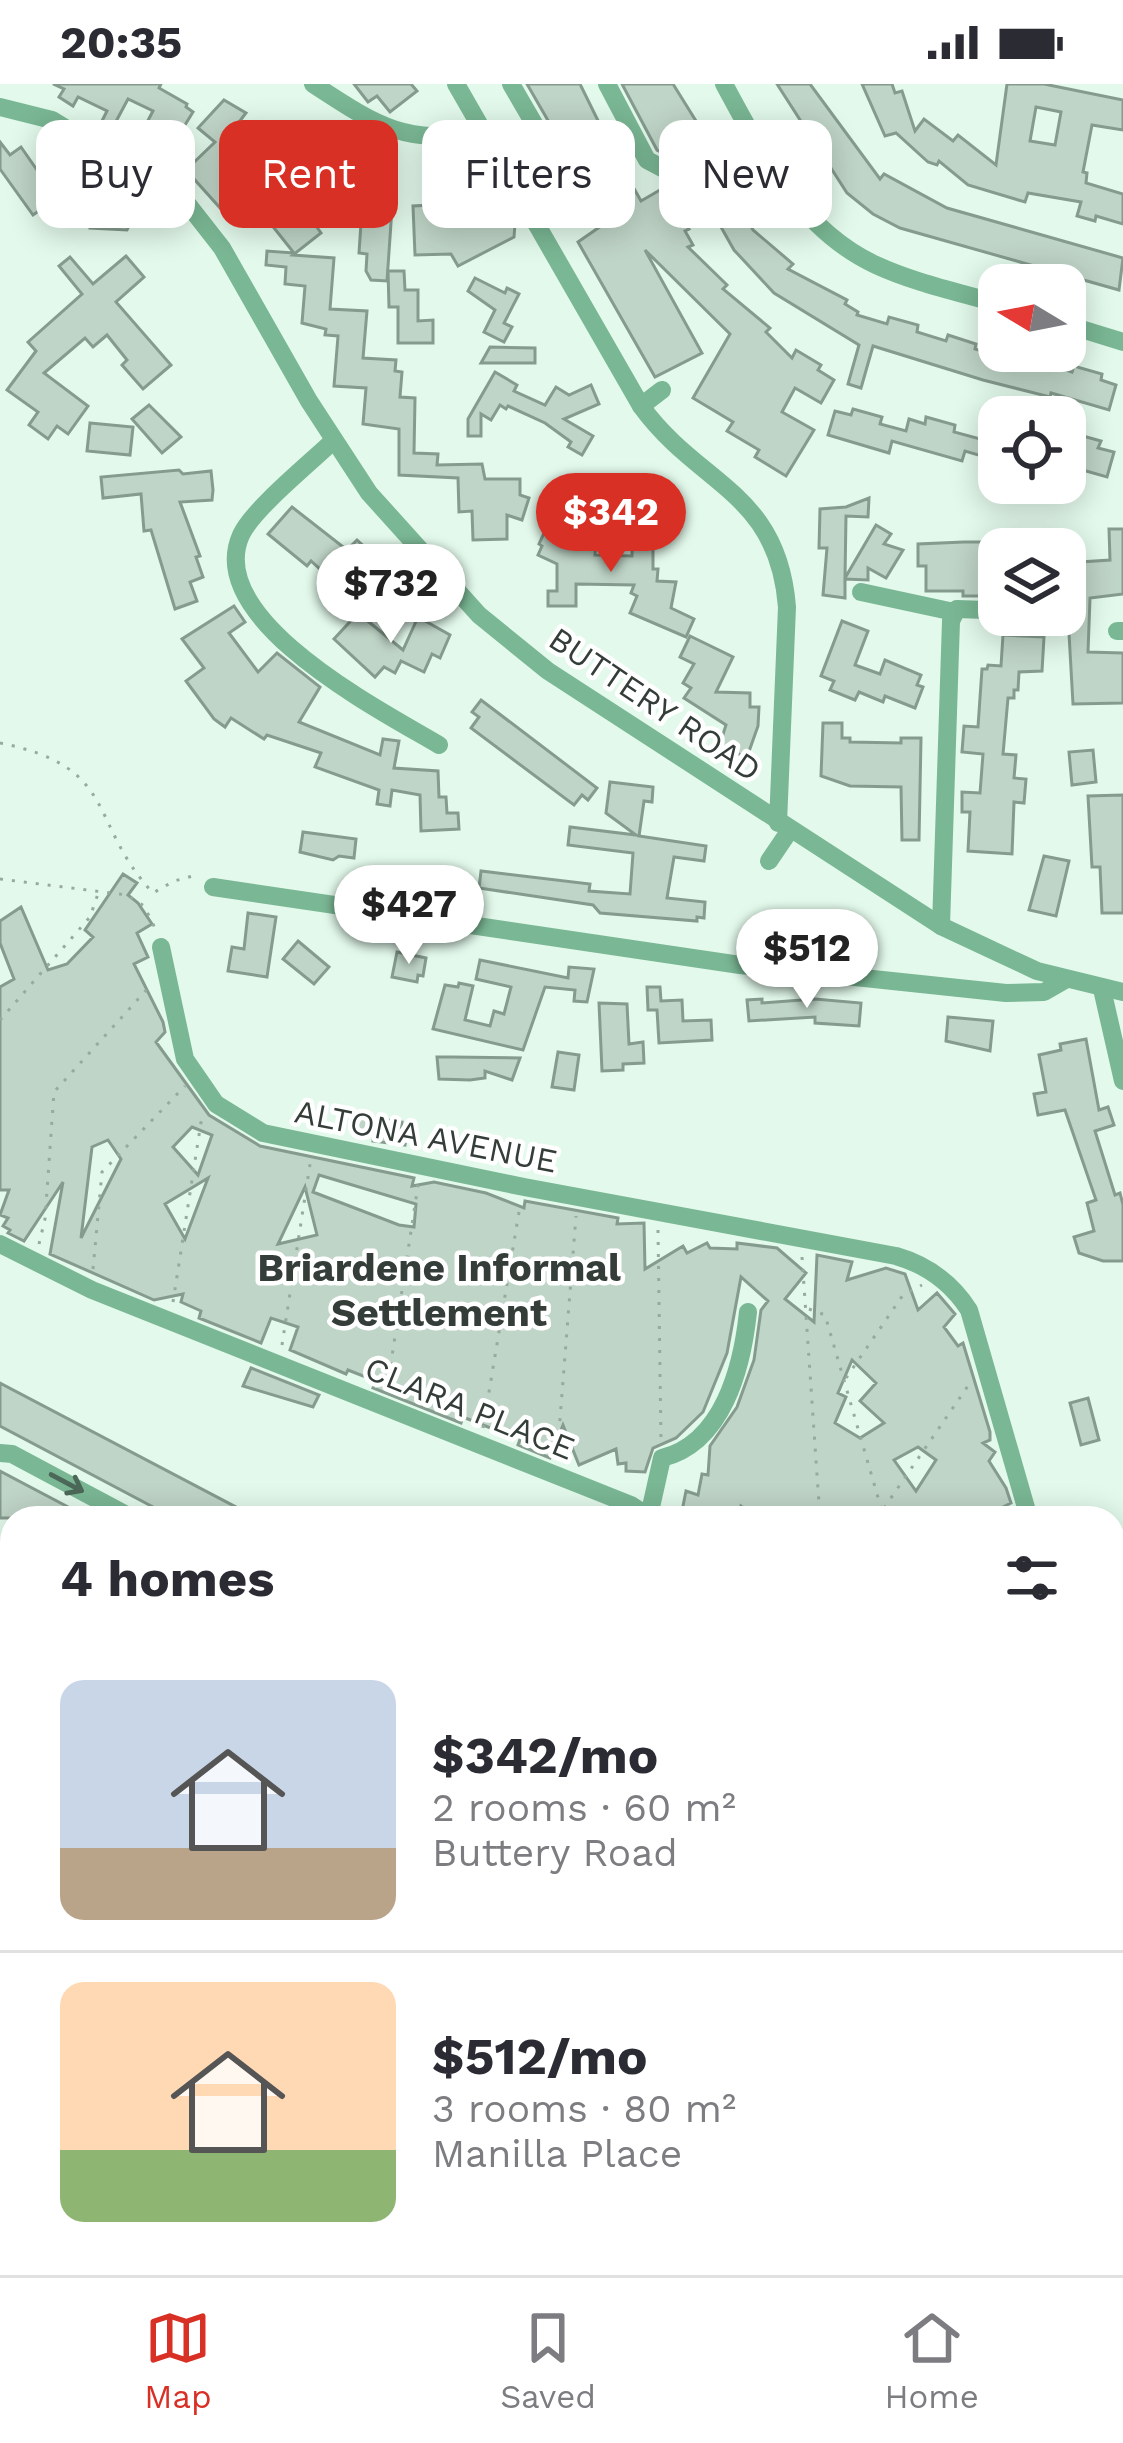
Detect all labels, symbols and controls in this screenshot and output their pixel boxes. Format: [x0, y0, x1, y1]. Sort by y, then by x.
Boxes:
text: 20:35 [60, 16, 182, 69]
chip: Buy [36, 120, 195, 228]
chip: Rent [219, 120, 398, 228]
chip: Filters [422, 120, 635, 228]
chip: New [659, 120, 832, 228]
north arrow [978, 264, 1086, 372]
map controls [978, 264, 1086, 636]
button: locate [978, 396, 1086, 504]
pin: $342 [540, 473, 682, 575]
text: $342 [563, 489, 659, 534]
button: layers [978, 528, 1086, 636]
pin: $732 [320, 544, 462, 646]
text: $732 [343, 560, 439, 605]
street label: BUTTERY ROAD [542, 619, 768, 789]
pin: $427 [338, 865, 480, 967]
text: $427 [361, 881, 457, 926]
pin: $512 [736, 909, 878, 1011]
text: $512 [763, 925, 851, 970]
street label: ALTONA AVENUE [291, 1091, 561, 1181]
district label: Briardene Informal Settlement [257, 1245, 621, 1335]
street label: CLARA PLACE [360, 1348, 580, 1468]
one-way arrow [48, 1472, 83, 1495]
icon: filters [999, 1545, 1065, 1611]
text: 4 homes [60, 1549, 274, 1608]
text: $342/mo [432, 1726, 658, 1785]
icon: home [156, 1728, 300, 1872]
text: 2 rooms · 60 m² [432, 1785, 736, 1830]
text: Buttery Road [432, 1830, 678, 1875]
text: $512/mo [432, 2027, 647, 2086]
icon: home [156, 2030, 300, 2174]
text: 3 rooms · 80 m² [432, 2086, 736, 2131]
text: Manilla Place [432, 2131, 682, 2176]
tab: Map [144, 2305, 212, 2416]
tab: Saved [500, 2305, 596, 2416]
tab: Home [884, 2305, 979, 2416]

